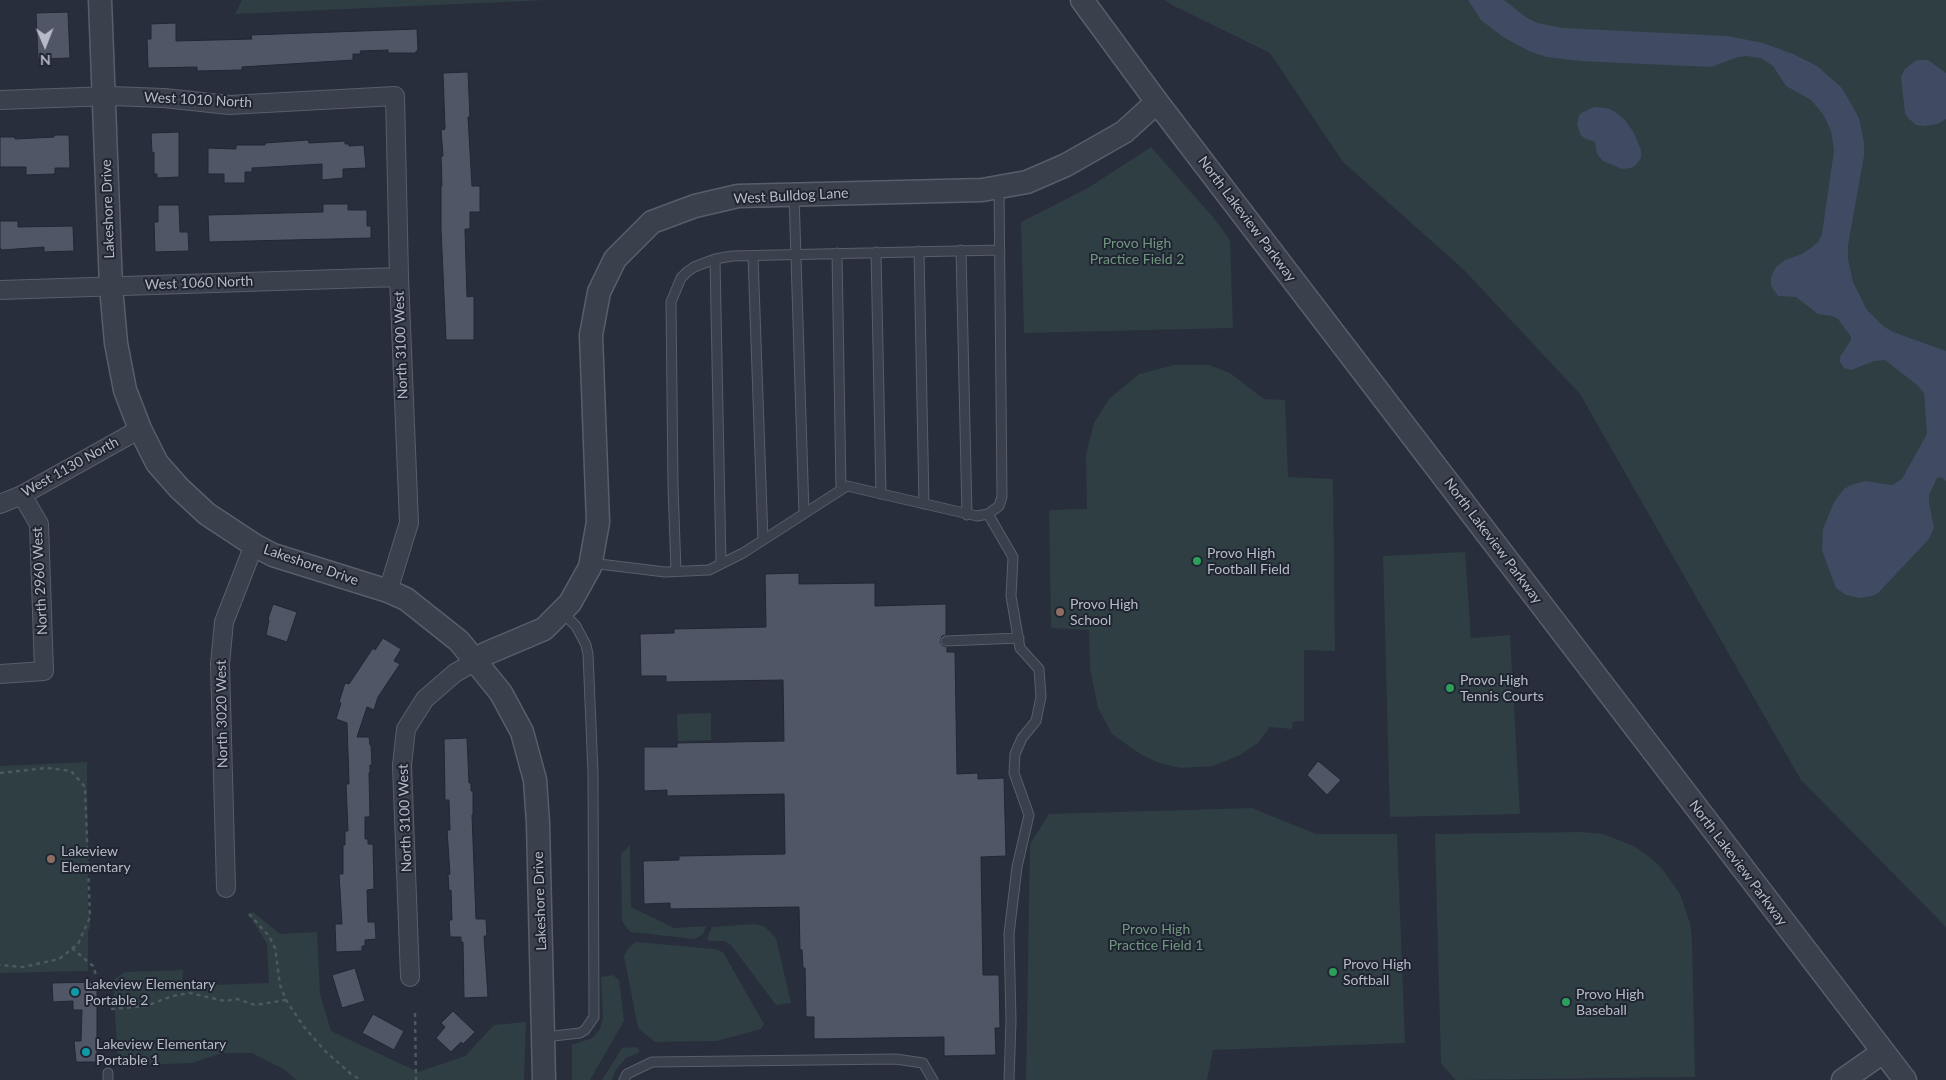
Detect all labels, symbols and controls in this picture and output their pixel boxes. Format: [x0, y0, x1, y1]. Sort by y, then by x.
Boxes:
north arrow [20, 20, 70, 70]
text: N [40, 52, 51, 69]
street label: West 1010 North [144, 89, 252, 111]
street label: North Lakeview Parkway [1194, 153, 1300, 285]
street label: Lakeshore Drive [98, 159, 118, 259]
street label: West Bulldog Lane [733, 185, 849, 207]
park label: Provo High Practice Field 2 [1090, 235, 1184, 268]
street label: West 1060 North [145, 273, 253, 293]
street label: North 3100 West [391, 291, 411, 399]
street label: West 1130 North [19, 433, 121, 501]
street label: North Lakeview Parkway [1440, 475, 1546, 607]
street label: North 2960 West [29, 527, 51, 635]
street label: Lakeshore Drive [261, 541, 361, 589]
place label: Provo High Football Field [1207, 545, 1290, 578]
marker: Provo High Football Field [1191, 555, 1203, 567]
place label: Provo High School [1070, 596, 1138, 628]
marker: Provo High School [1054, 606, 1066, 618]
street label: North 3020 West [213, 660, 231, 768]
place label: Provo High Tennis Courts [1460, 672, 1544, 704]
marker: Provo High Tennis Courts [1444, 682, 1456, 694]
street label: North 3100 West [395, 764, 415, 872]
street label: North Lakeview Parkway [1685, 797, 1791, 929]
place label: Lakeview Elementary [61, 843, 131, 876]
street label: Lakeshore Drive [530, 851, 550, 951]
marker: Lakeview Elementary [45, 853, 57, 865]
park label: Provo High Practice Field 1 [1109, 921, 1203, 954]
place label: Provo High Softball [1343, 956, 1411, 989]
marker: Provo High Softball [1327, 966, 1339, 978]
place label: Lakeview Elementary Portable 2 [85, 976, 215, 1009]
marker: Lakeview Elementary Portable 2 [69, 986, 81, 998]
place label: Provo High Baseball [1576, 986, 1644, 1019]
marker: Provo High Baseball [1560, 996, 1572, 1008]
place label: Lakeview Elementary Portable 1 [96, 1036, 226, 1068]
marker: Lakeview Elementary Portable 1 [80, 1046, 92, 1058]

